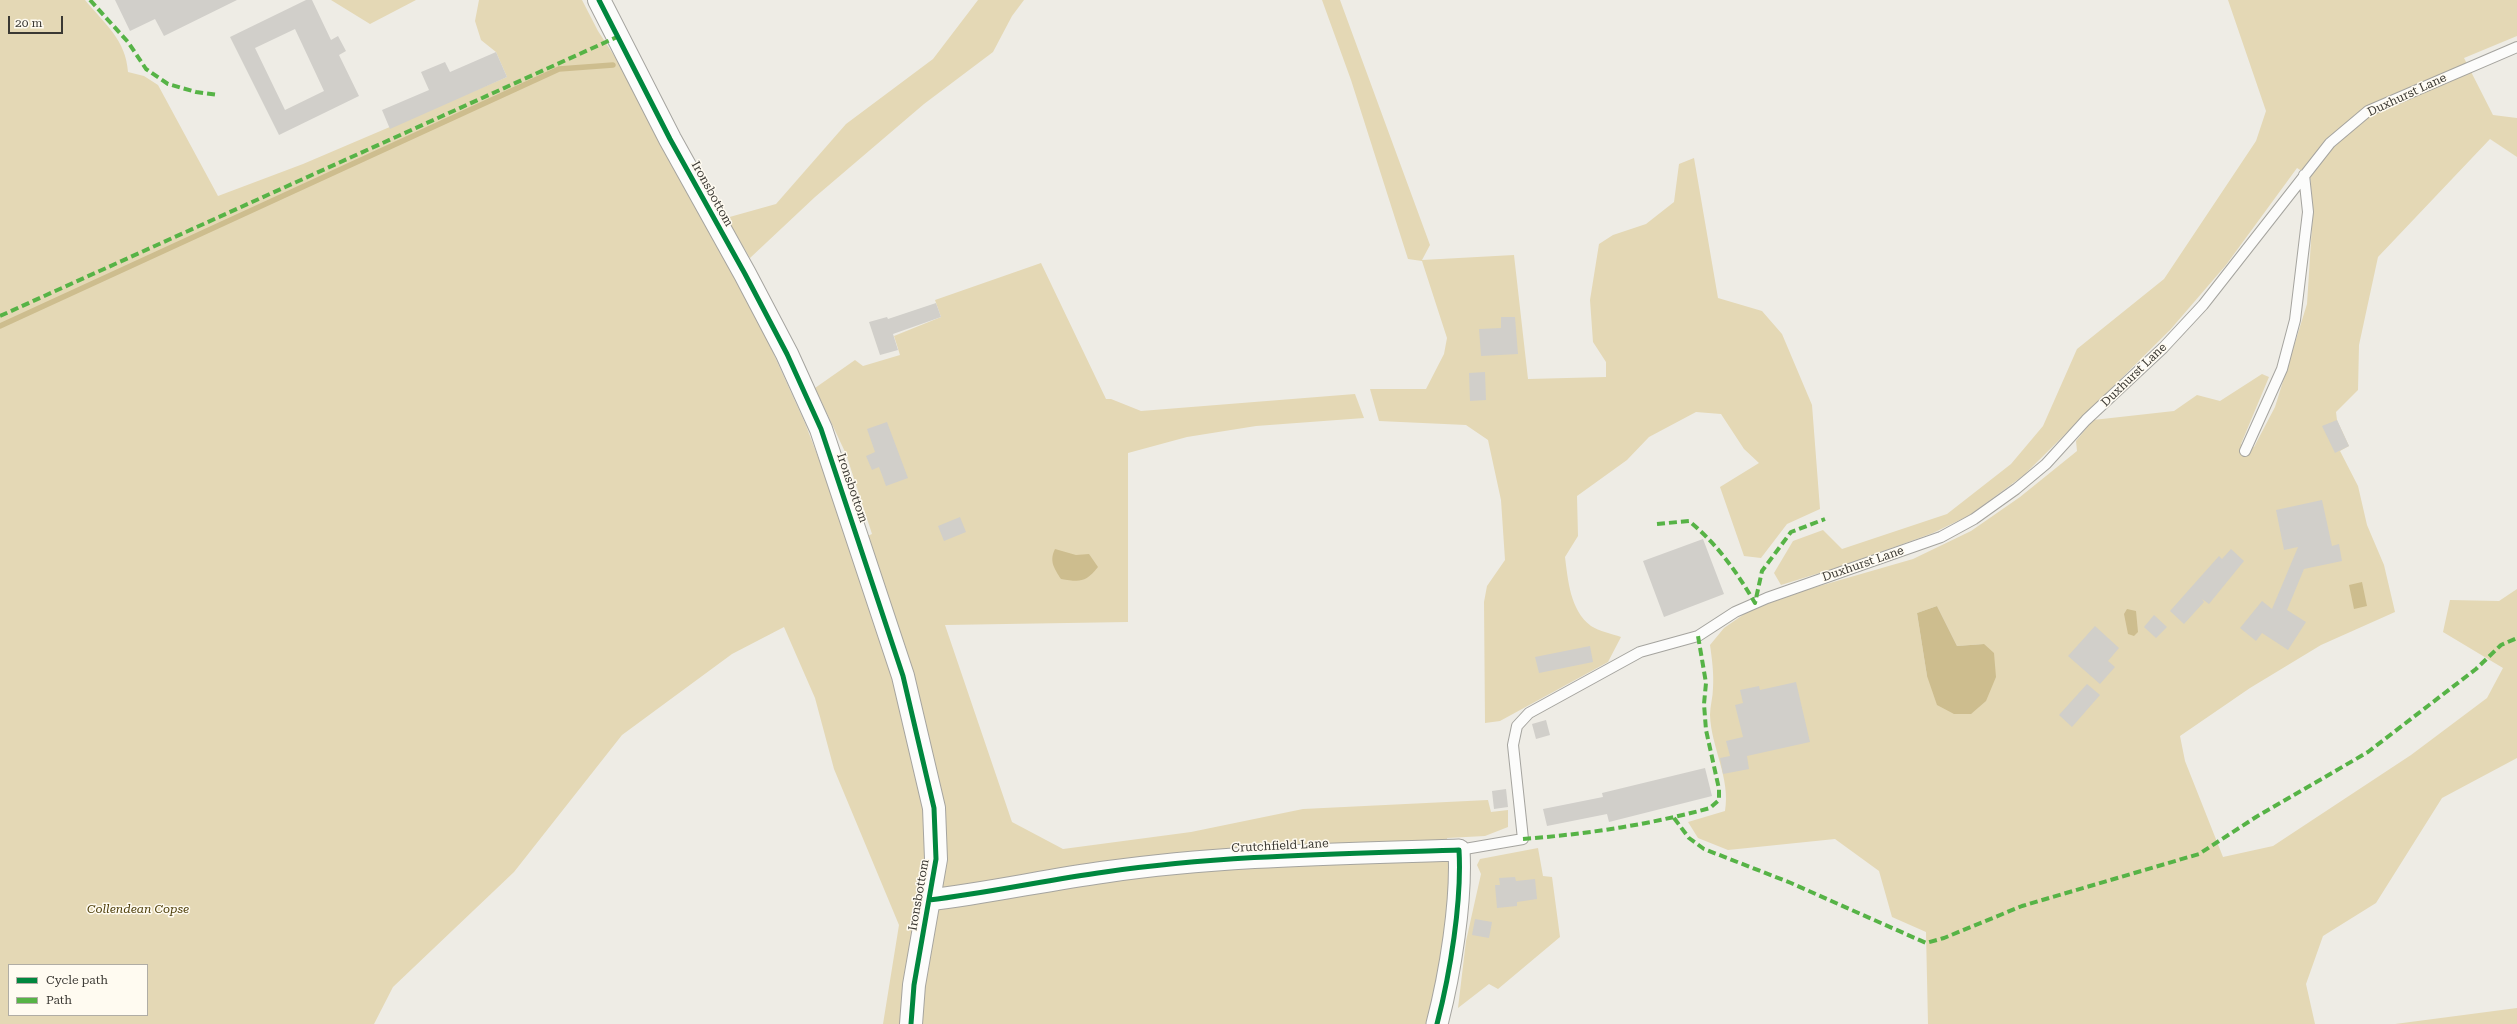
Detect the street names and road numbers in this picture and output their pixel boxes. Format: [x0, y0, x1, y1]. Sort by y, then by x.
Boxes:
street label: Duxhurst Lane [2365, 70, 2449, 120]
street label: Ironsbottom [688, 159, 736, 229]
street label: Duxhurst Lane [2098, 340, 2170, 410]
street label: Ironsbottom [833, 451, 871, 525]
street label: Duxhurst Lane [1820, 543, 1906, 585]
street label: Crutchfield Lane [1231, 836, 1329, 856]
street label: Ironsbottom [906, 858, 932, 932]

